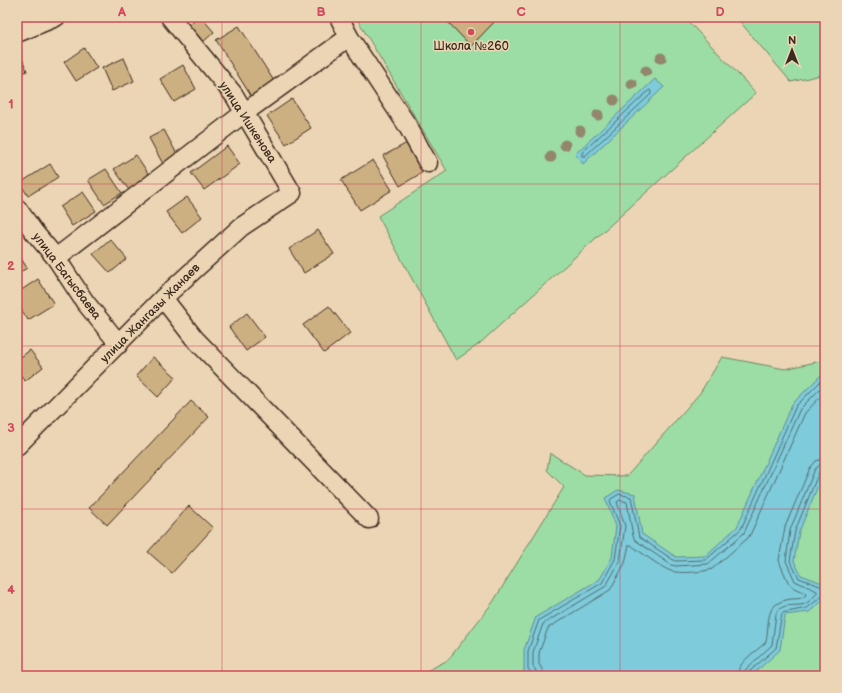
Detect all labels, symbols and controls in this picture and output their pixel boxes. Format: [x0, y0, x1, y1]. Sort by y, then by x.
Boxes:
text: A [117, 4, 126, 20]
text: B [316, 4, 326, 20]
text: C [516, 4, 526, 20]
text: D [715, 4, 725, 20]
marker: Школа №260 [466, 27, 476, 37]
north arrow [772, 30, 812, 70]
text: N [788, 34, 796, 47]
place label: Школа №260 [433, 39, 509, 54]
street label: улица Ишкенова [216, 79, 279, 166]
text: 1 [8, 96, 14, 112]
street label: улица Багысбаева [29, 230, 104, 323]
text: 2 [7, 258, 15, 274]
street label: улица Жангазы Жанаев [98, 260, 204, 366]
text: 3 [7, 420, 15, 436]
text: 4 [7, 582, 15, 598]

